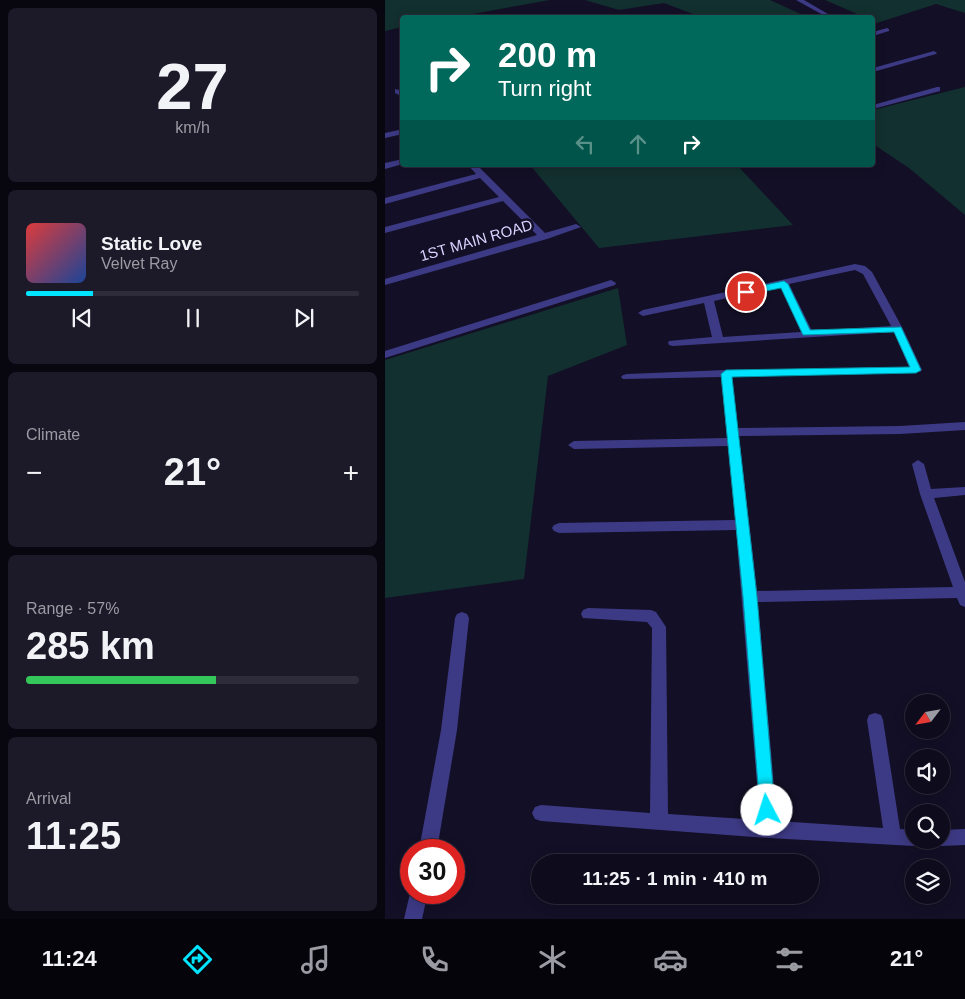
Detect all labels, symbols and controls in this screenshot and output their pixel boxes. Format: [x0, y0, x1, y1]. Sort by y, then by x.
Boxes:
icon: right [415, 35, 480, 100]
text: 200 m [498, 35, 597, 74]
text: 27 [156, 50, 229, 123]
text: Turn right [498, 76, 591, 101]
text: km/h [175, 119, 210, 136]
icon: left [571, 130, 599, 158]
icon: ahead [624, 130, 652, 158]
icon: right [677, 130, 705, 158]
street label: 1ST MAIN ROAD [418, 216, 534, 264]
text: Static Love [101, 233, 202, 254]
text: Velvet Ray [101, 255, 177, 272]
pin [725, 271, 767, 313]
icon: arrive [732, 278, 760, 306]
icon: previous [68, 304, 96, 332]
icon: pause [179, 304, 207, 332]
icon: next [290, 304, 318, 332]
text: Climate [26, 426, 80, 443]
text: 21° [164, 451, 221, 493]
text: − [26, 457, 42, 488]
text: + [343, 457, 359, 488]
text: Range · 57% [26, 600, 119, 617]
text: 285 km [26, 625, 155, 667]
north arrow [905, 694, 950, 739]
map controls [905, 694, 950, 904]
button: sound [905, 749, 950, 794]
position arrow [740, 783, 792, 835]
text: Arrival [26, 790, 71, 807]
button: search [905, 804, 950, 849]
text: 11:25 [26, 815, 121, 857]
speed limit sign: 30 [400, 839, 465, 904]
button: layers [905, 859, 950, 904]
text: 11:25 · 1 min · 410 m [583, 868, 767, 889]
icon: directions [180, 942, 215, 977]
icon: music [298, 942, 333, 977]
icon: phone [417, 942, 452, 977]
icon: climate [535, 942, 570, 977]
icon: car [653, 942, 688, 977]
icon: filters [772, 942, 807, 977]
text: 11:24 [42, 946, 97, 971]
text: 21° [890, 946, 923, 971]

